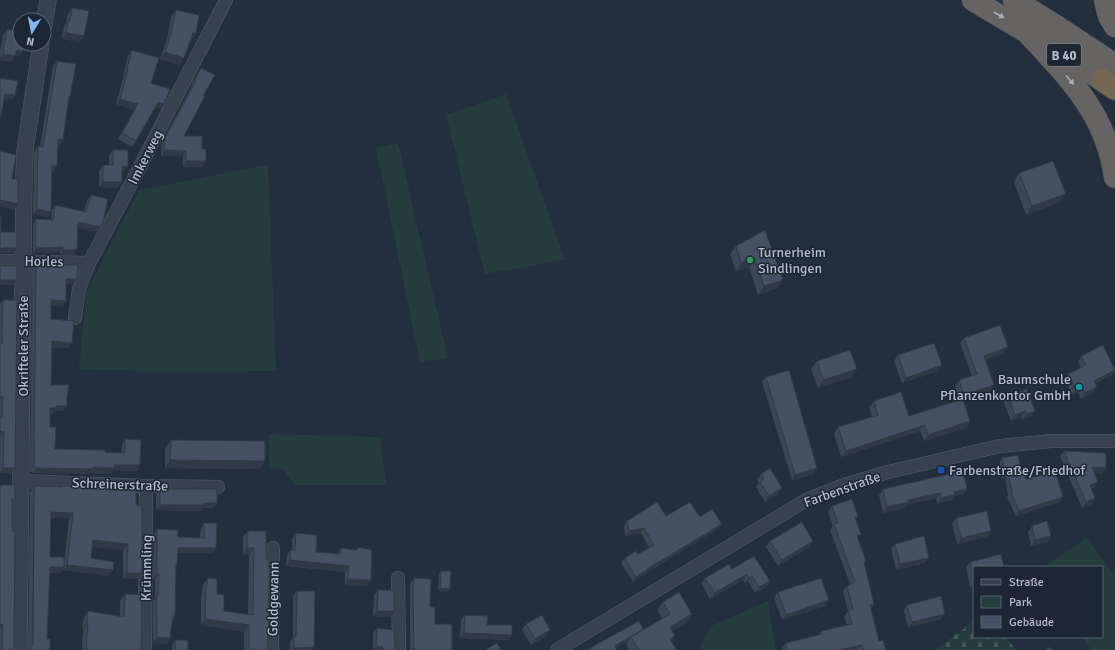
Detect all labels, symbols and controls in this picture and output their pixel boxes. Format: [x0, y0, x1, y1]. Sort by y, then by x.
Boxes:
north arrow [12, 12, 52, 52]
one-way arrow [993, 12, 1005, 19]
text: N [25, 34, 35, 48]
road number: B 40 [1047, 44, 1081, 66]
one-way arrow [1066, 75, 1075, 85]
street label: Imkerweg [125, 127, 166, 187]
place label: Turnerheim Sindlingen [758, 244, 826, 277]
street label: Horles [24, 253, 64, 270]
marker: Turnerheim Sindlingen [745, 255, 755, 265]
street label: Okrifteler Straße [15, 295, 32, 397]
place label: Baumschule Pflanzenkontor GmbH [940, 371, 1071, 404]
marker: Baumschule Pflanzenkontor GmbH [1074, 382, 1084, 392]
place label: Farbenstraße/Friedhof [949, 462, 1086, 479]
marker: Farbenstraße/Friedhof [936, 465, 946, 475]
street label: Farbenstraße [802, 468, 883, 511]
street label: Schreinerstraße [71, 474, 168, 495]
street label: Krümmling [137, 535, 156, 601]
street label: Goldgewann [264, 562, 283, 636]
legend [973, 566, 1103, 638]
text: Straße [1009, 575, 1044, 590]
text: Park [1009, 595, 1032, 610]
text: Gebäude [1009, 615, 1054, 630]

